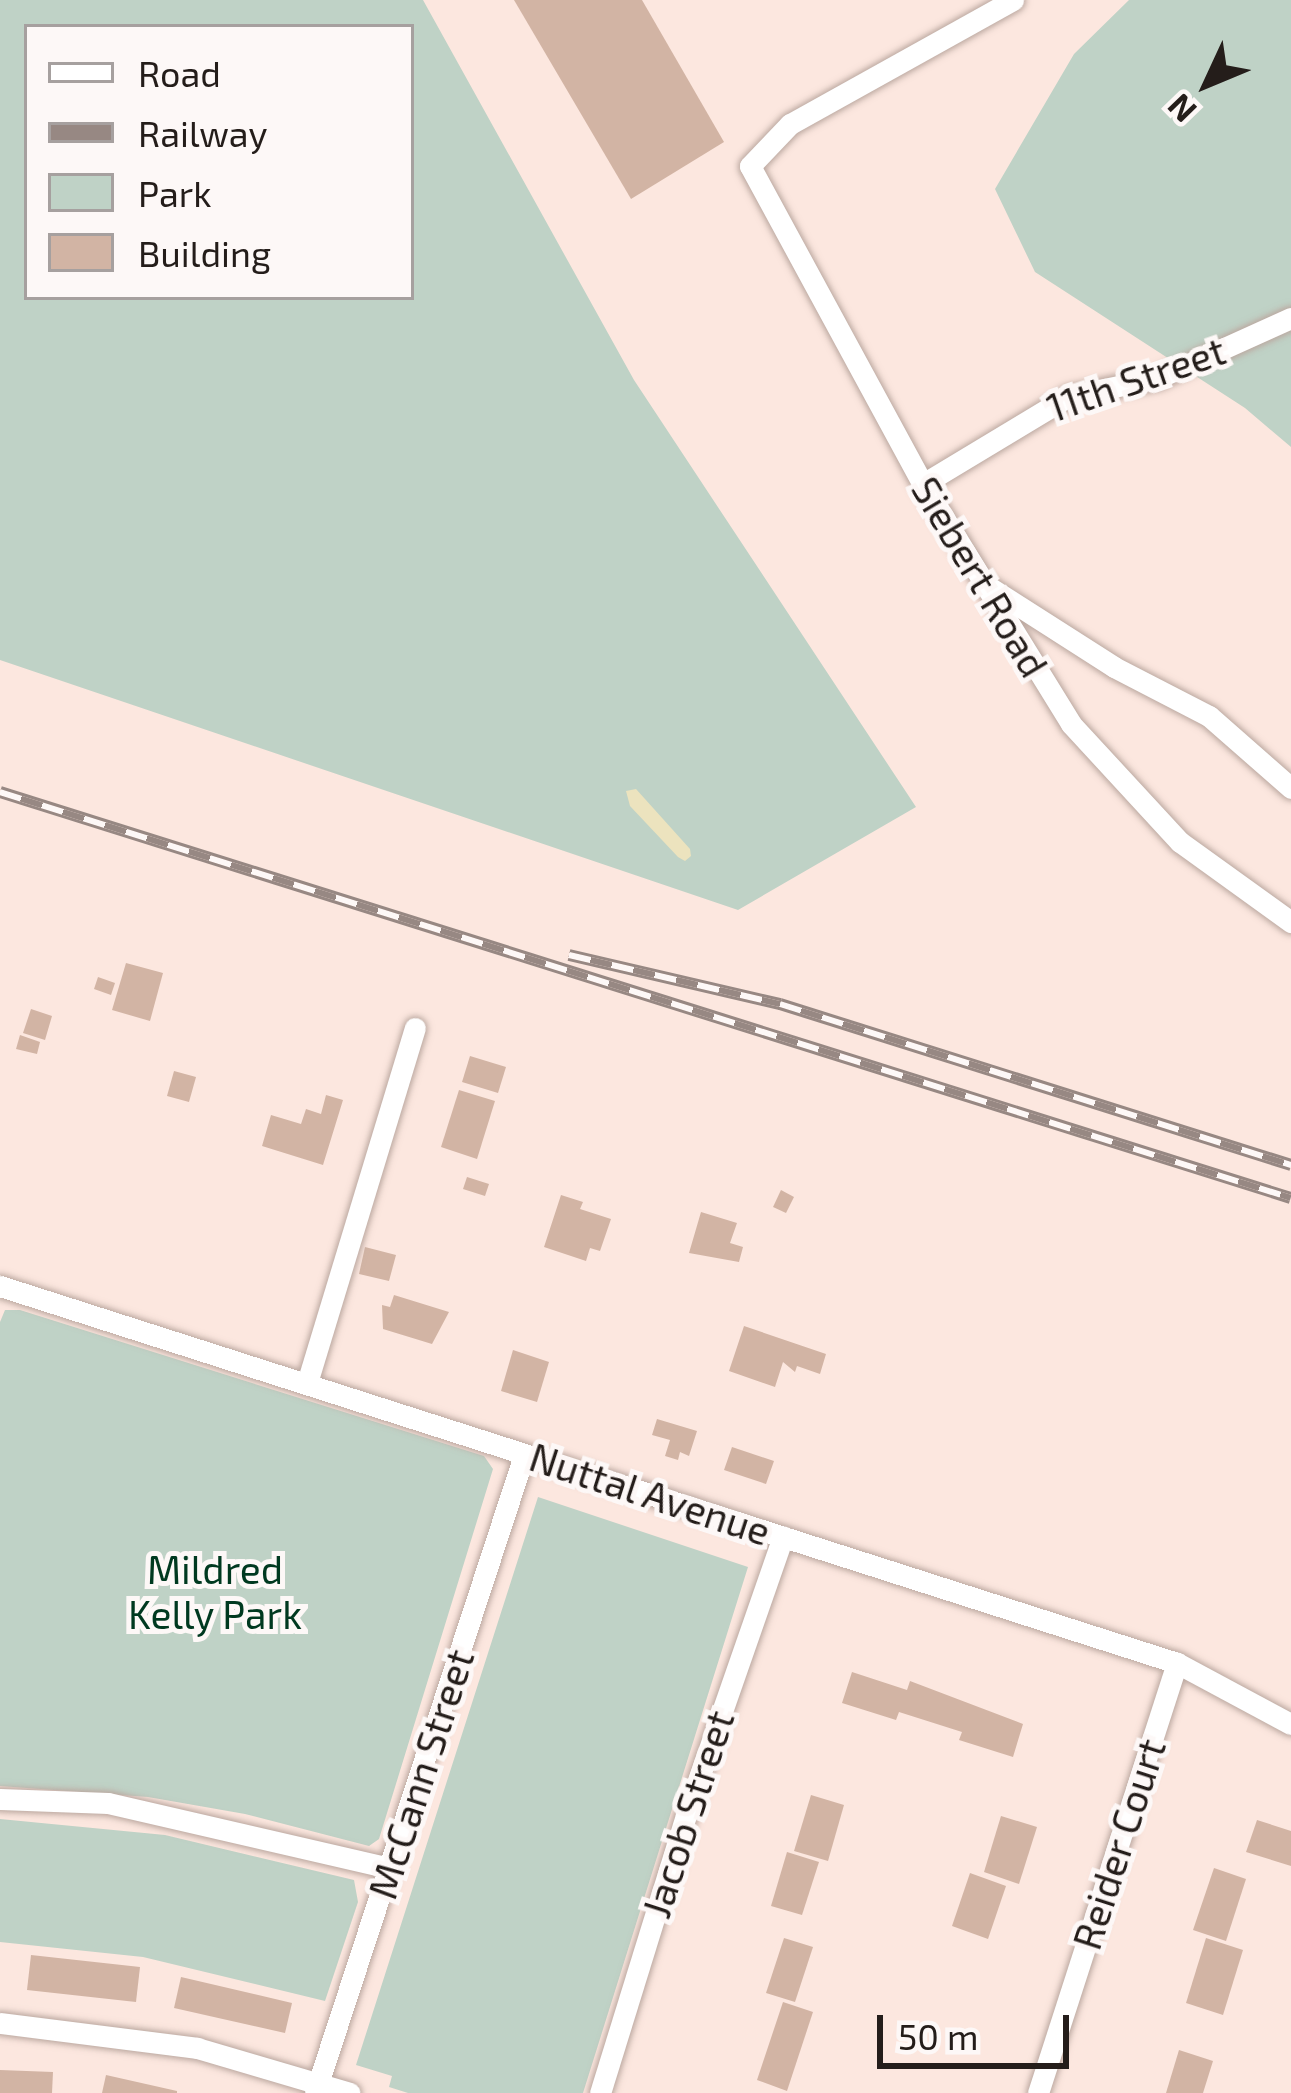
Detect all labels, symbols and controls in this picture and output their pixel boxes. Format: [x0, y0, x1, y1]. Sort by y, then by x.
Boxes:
legend [24, 24, 414, 300]
north arrow [1147, 24, 1267, 144]
text: Road [138, 51, 221, 94]
text: N [1158, 87, 1204, 131]
text: Railway [138, 111, 268, 154]
text: Park [138, 171, 212, 214]
text: Building [138, 231, 271, 274]
street label: 11th Street [1041, 327, 1231, 431]
street label: Siebert Road [902, 469, 1058, 685]
street label: Nuttal Avenue [523, 1433, 777, 1555]
park label: Mildred Kelly Park [128, 1547, 302, 1638]
street label: McCann Street [359, 1643, 483, 1905]
street label: Jacob Street [633, 1705, 743, 1923]
street label: Reider Court [1063, 1733, 1175, 1955]
scale bar [883, 1991, 1075, 2065]
text: 50 m [898, 2014, 979, 2057]

